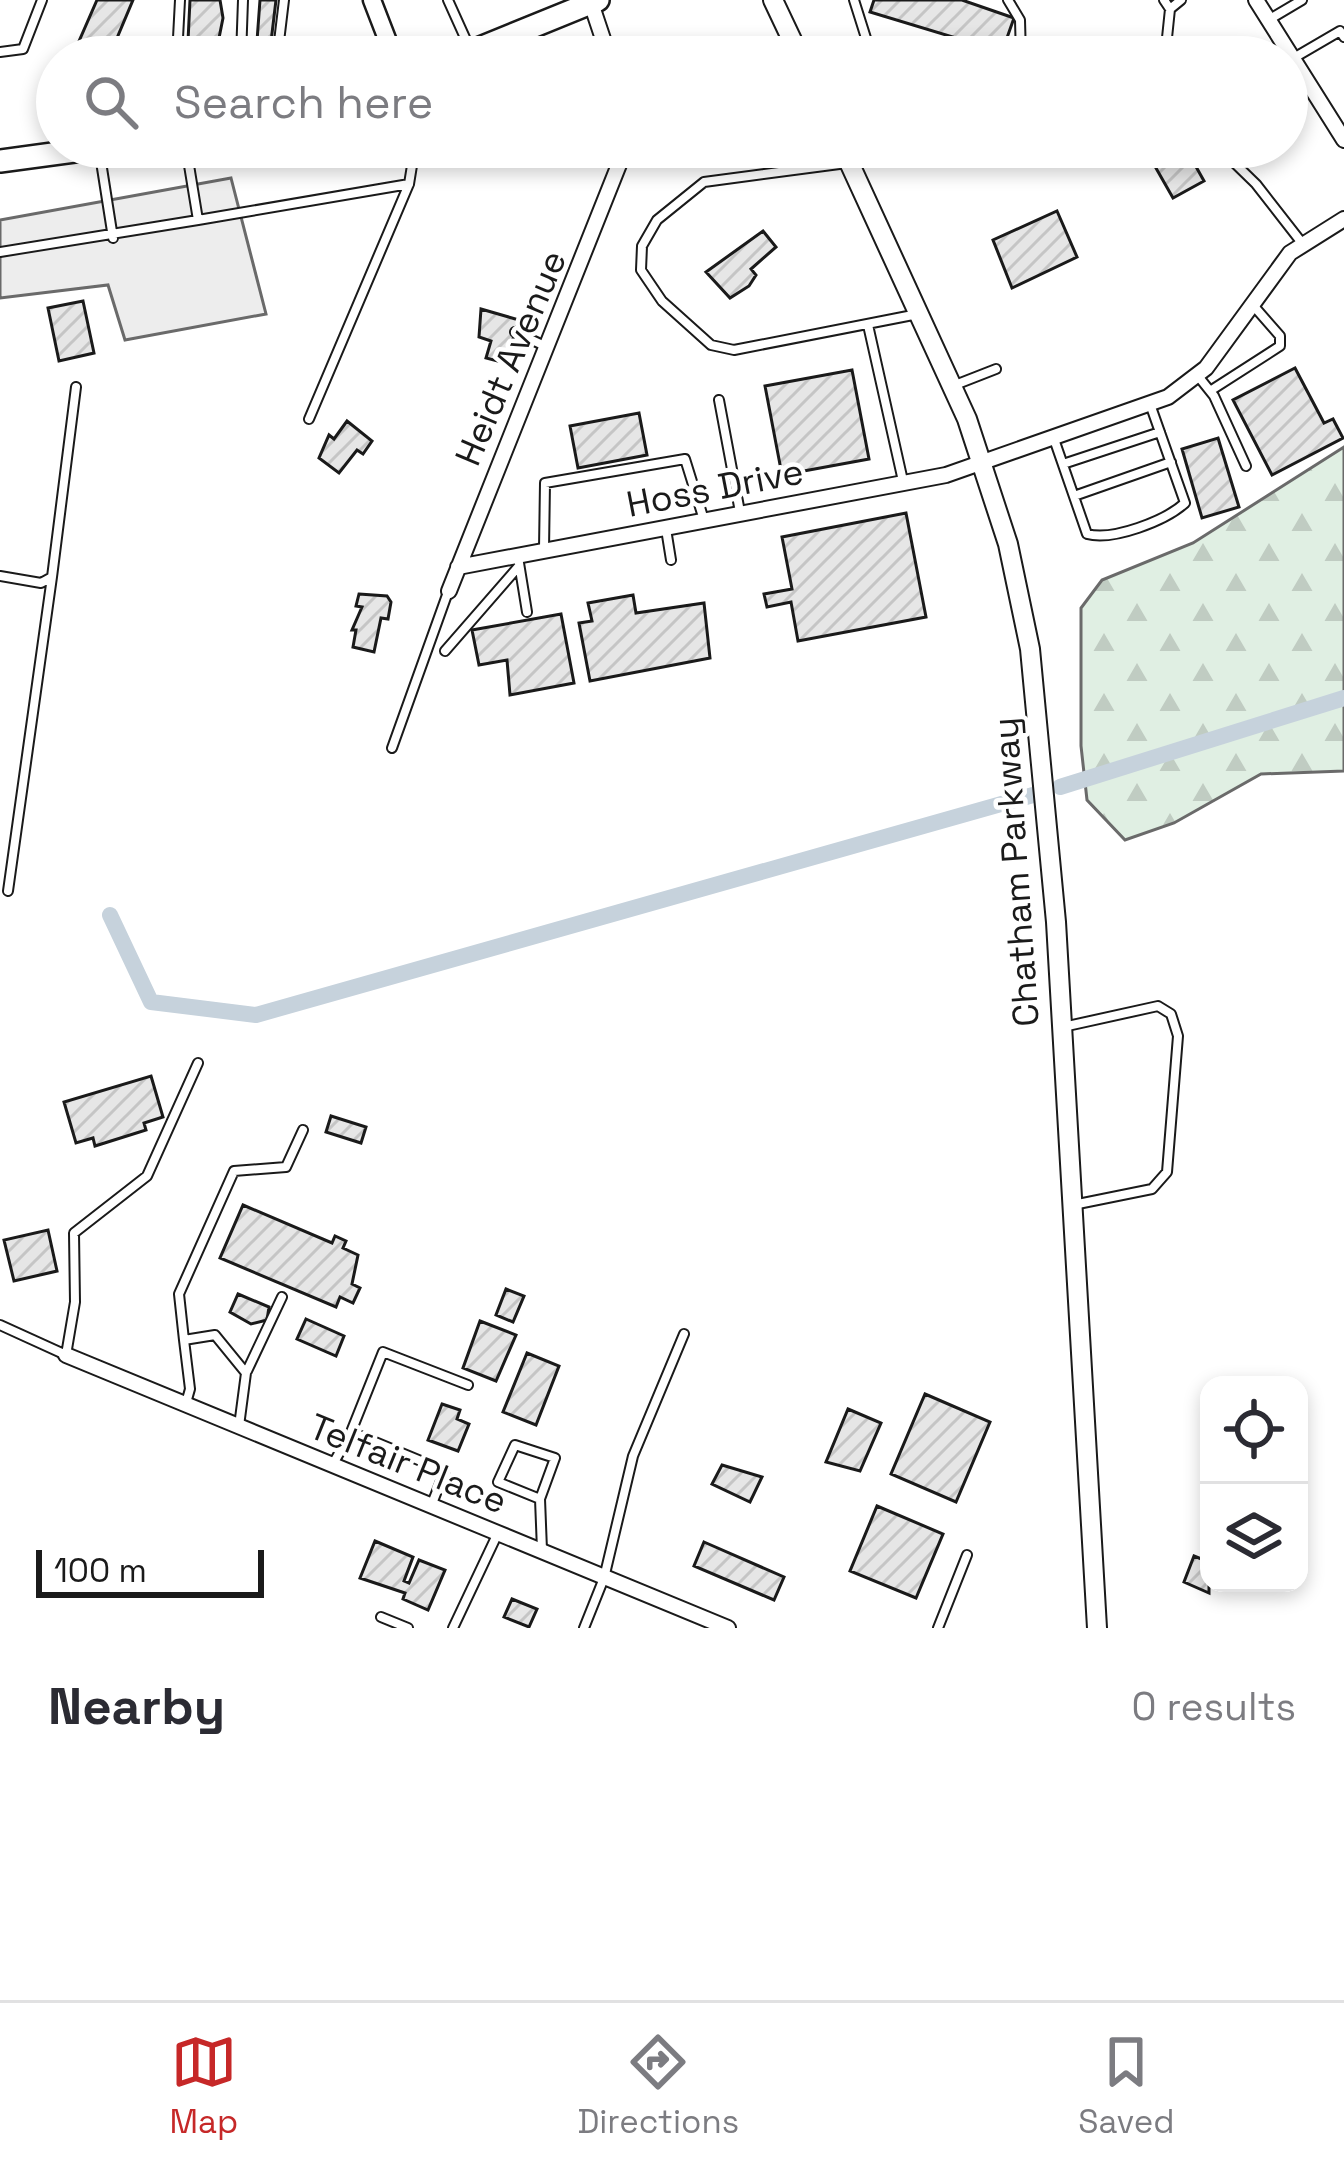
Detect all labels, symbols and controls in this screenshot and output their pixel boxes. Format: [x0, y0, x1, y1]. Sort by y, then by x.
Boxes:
search box [36, 36, 1308, 168]
icon: search [78, 69, 144, 135]
text: Search here [174, 74, 433, 131]
street label: Heidt Avenue [445, 243, 577, 473]
street label: Hoss Drive [623, 448, 807, 528]
street label: Chatham Parkway [982, 716, 1050, 1028]
map controls [1200, 1376, 1308, 1592]
button: locate [1200, 1376, 1308, 1484]
street label: Telfair Place [302, 1404, 514, 1524]
button: layers [1200, 1484, 1308, 1592]
scale bar [36, 1544, 264, 1597]
text: 100 m [54, 1550, 147, 1592]
text: Nearby [48, 1674, 225, 1739]
text: 0 results [1131, 1682, 1296, 1731]
tab: Map [170, 2029, 238, 2143]
tab: Directions [577, 2029, 739, 2143]
tab: Saved [1078, 2029, 1174, 2143]

